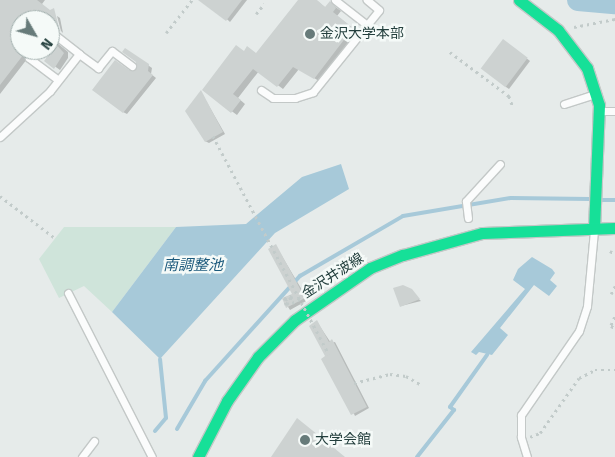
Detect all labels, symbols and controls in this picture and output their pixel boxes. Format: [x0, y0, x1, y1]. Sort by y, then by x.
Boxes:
north arrow [10, 10, 60, 60]
place label: 金沢大学本部 [320, 26, 404, 42]
marker: 金沢大学本部 [304, 28, 316, 40]
text: N [37, 35, 56, 53]
street label: 金沢井波線 [299, 250, 367, 302]
water label: 南調整池 [163, 257, 223, 275]
place label: 大学会館 [315, 432, 371, 448]
marker: 大学会館 [299, 434, 311, 446]

